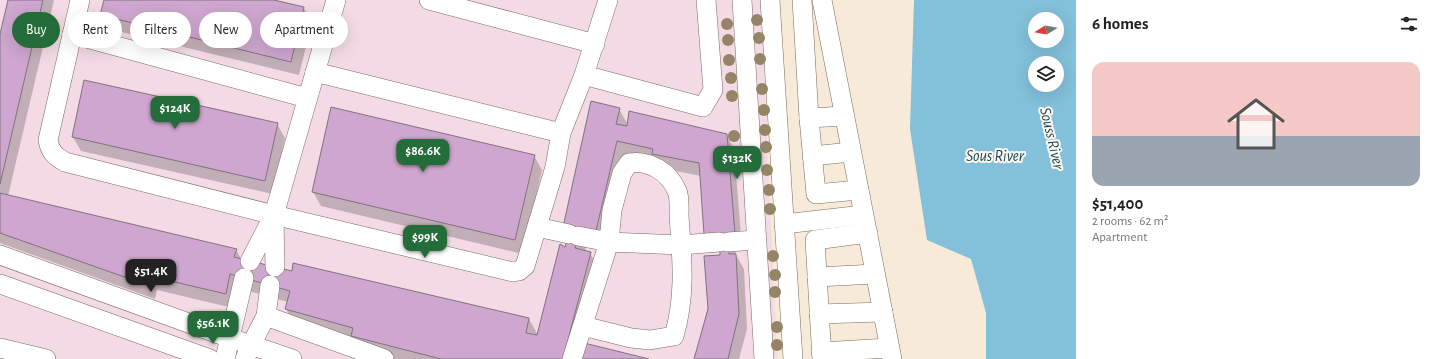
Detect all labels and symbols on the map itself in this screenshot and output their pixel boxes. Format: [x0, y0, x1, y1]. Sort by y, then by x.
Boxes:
north arrow [1028, 12, 1064, 48]
pin: $124K [147, 96, 203, 130]
water label: Souss River [1037, 106, 1067, 171]
pin: $86.6K [390, 139, 456, 173]
pin: $132K [709, 146, 765, 180]
water label: Sous River [966, 148, 1025, 164]
pin: $99K [401, 225, 449, 259]
pin: $51.4K [118, 259, 184, 293]
pin: $56.1K [180, 311, 246, 345]

